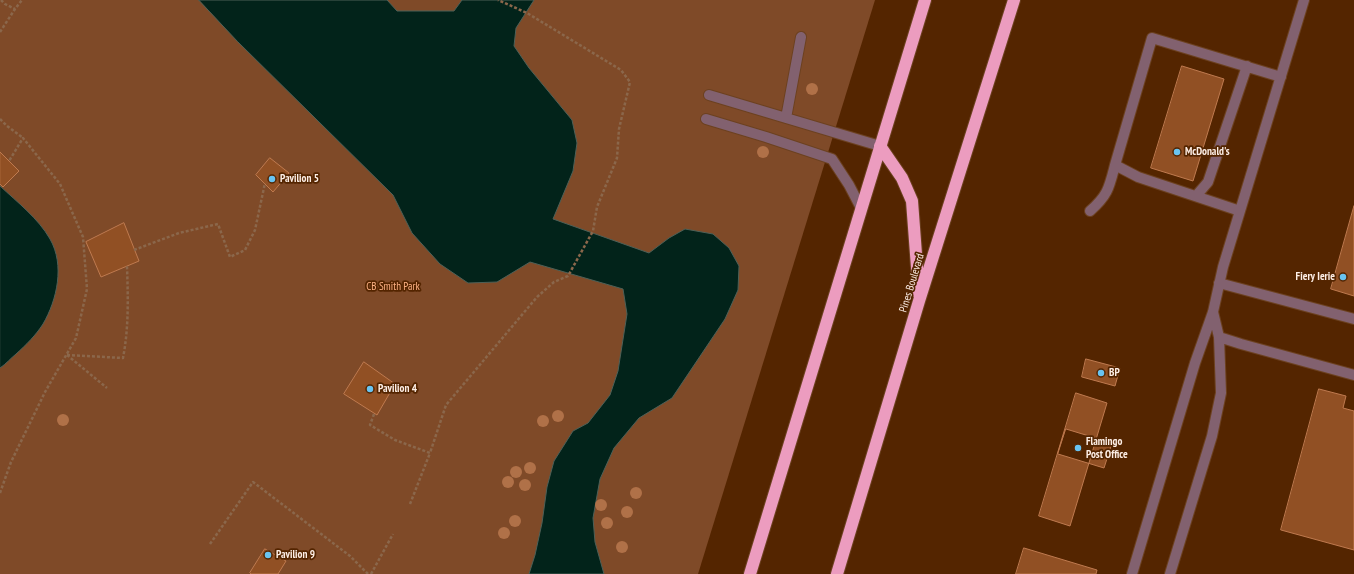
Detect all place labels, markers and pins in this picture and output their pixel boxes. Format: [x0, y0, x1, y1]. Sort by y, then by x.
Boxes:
place label: McDonald's [1185, 145, 1230, 159]
marker: McDonald's [1172, 147, 1182, 157]
place label: Pavilion 5 [280, 172, 319, 186]
marker: Pavilion 5 [267, 174, 277, 184]
place label: Fiery Ierie [1296, 270, 1335, 284]
marker: Fiery Ierie [1338, 272, 1348, 282]
place label: BP [1109, 366, 1120, 380]
marker: BP [1096, 368, 1106, 378]
place label: Pavilion 4 [378, 382, 417, 396]
marker: Pavilion 4 [365, 384, 375, 394]
place label: Flamingo Post Office [1086, 435, 1128, 461]
marker: Flamingo Post Office [1073, 443, 1083, 453]
place label: Pavilion 9 [276, 548, 315, 562]
marker: Pavilion 9 [263, 550, 273, 560]

